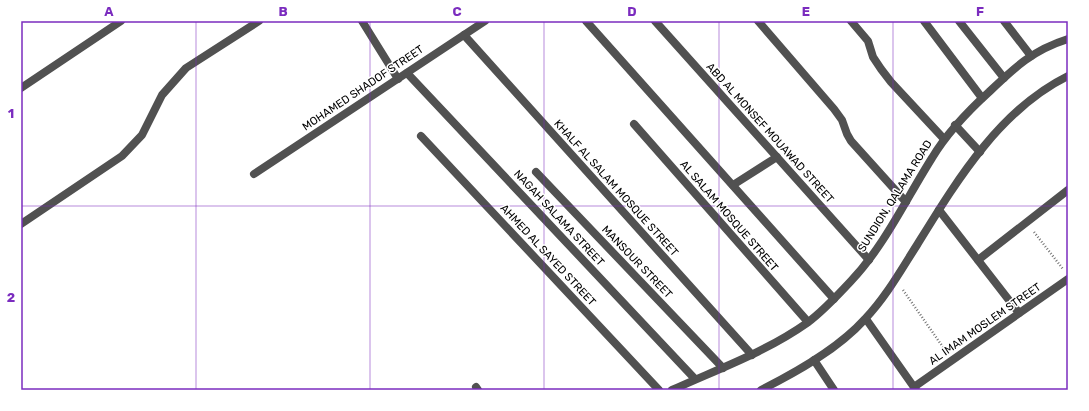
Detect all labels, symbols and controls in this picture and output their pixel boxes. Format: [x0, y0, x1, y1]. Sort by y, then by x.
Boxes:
text: A [104, 4, 114, 19]
text: B [278, 4, 288, 19]
text: C [452, 4, 462, 19]
text: D [627, 4, 637, 19]
text: E [802, 4, 810, 19]
text: F [976, 4, 984, 19]
street label: MOHAMED SHADOF STREET [300, 42, 426, 133]
street label: ABD AL MONSEF MOUAWAD STREET [704, 60, 837, 206]
text: 1 [8, 106, 14, 121]
street label: KHALF AL SALAM MOSQUE STREET [551, 117, 681, 259]
street label: SUNDION, QALAMA ROAD [855, 138, 935, 254]
street label: AL SALAM MOSQUE STREET [677, 158, 781, 275]
street label: NAGAH SALAMA STREET [511, 167, 607, 269]
street label: AHMED AL SAYED STREET [498, 202, 599, 309]
street label: MANSOUR STREET [599, 223, 675, 301]
street label: AL IMAM MOSLEM STREET [926, 280, 1044, 368]
text: 2 [7, 290, 15, 305]

